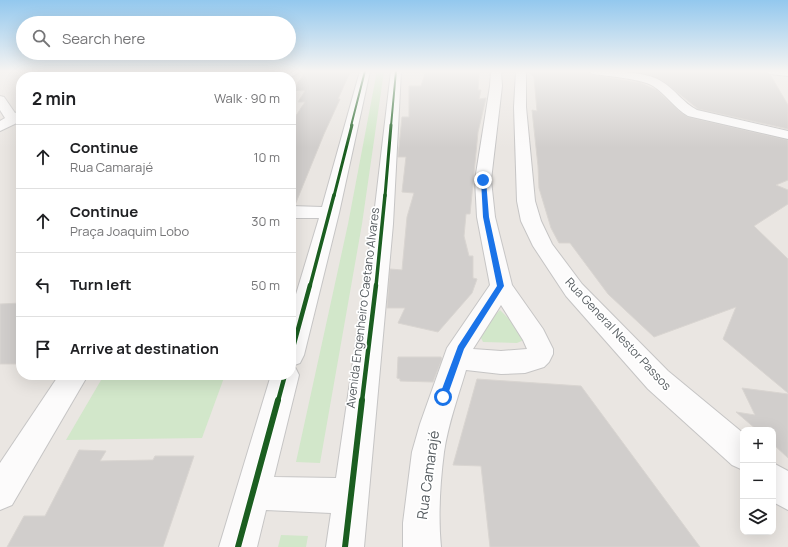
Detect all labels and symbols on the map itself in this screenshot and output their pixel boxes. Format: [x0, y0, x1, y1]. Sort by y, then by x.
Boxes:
route end [474, 171, 492, 189]
street label: Avenida Engenheiro Caetano Alvares [342, 207, 383, 409]
street label: Rua General Nestor Passos [561, 274, 675, 394]
route start [434, 388, 452, 406]
street label: Rua Camarajé [412, 429, 443, 521]

